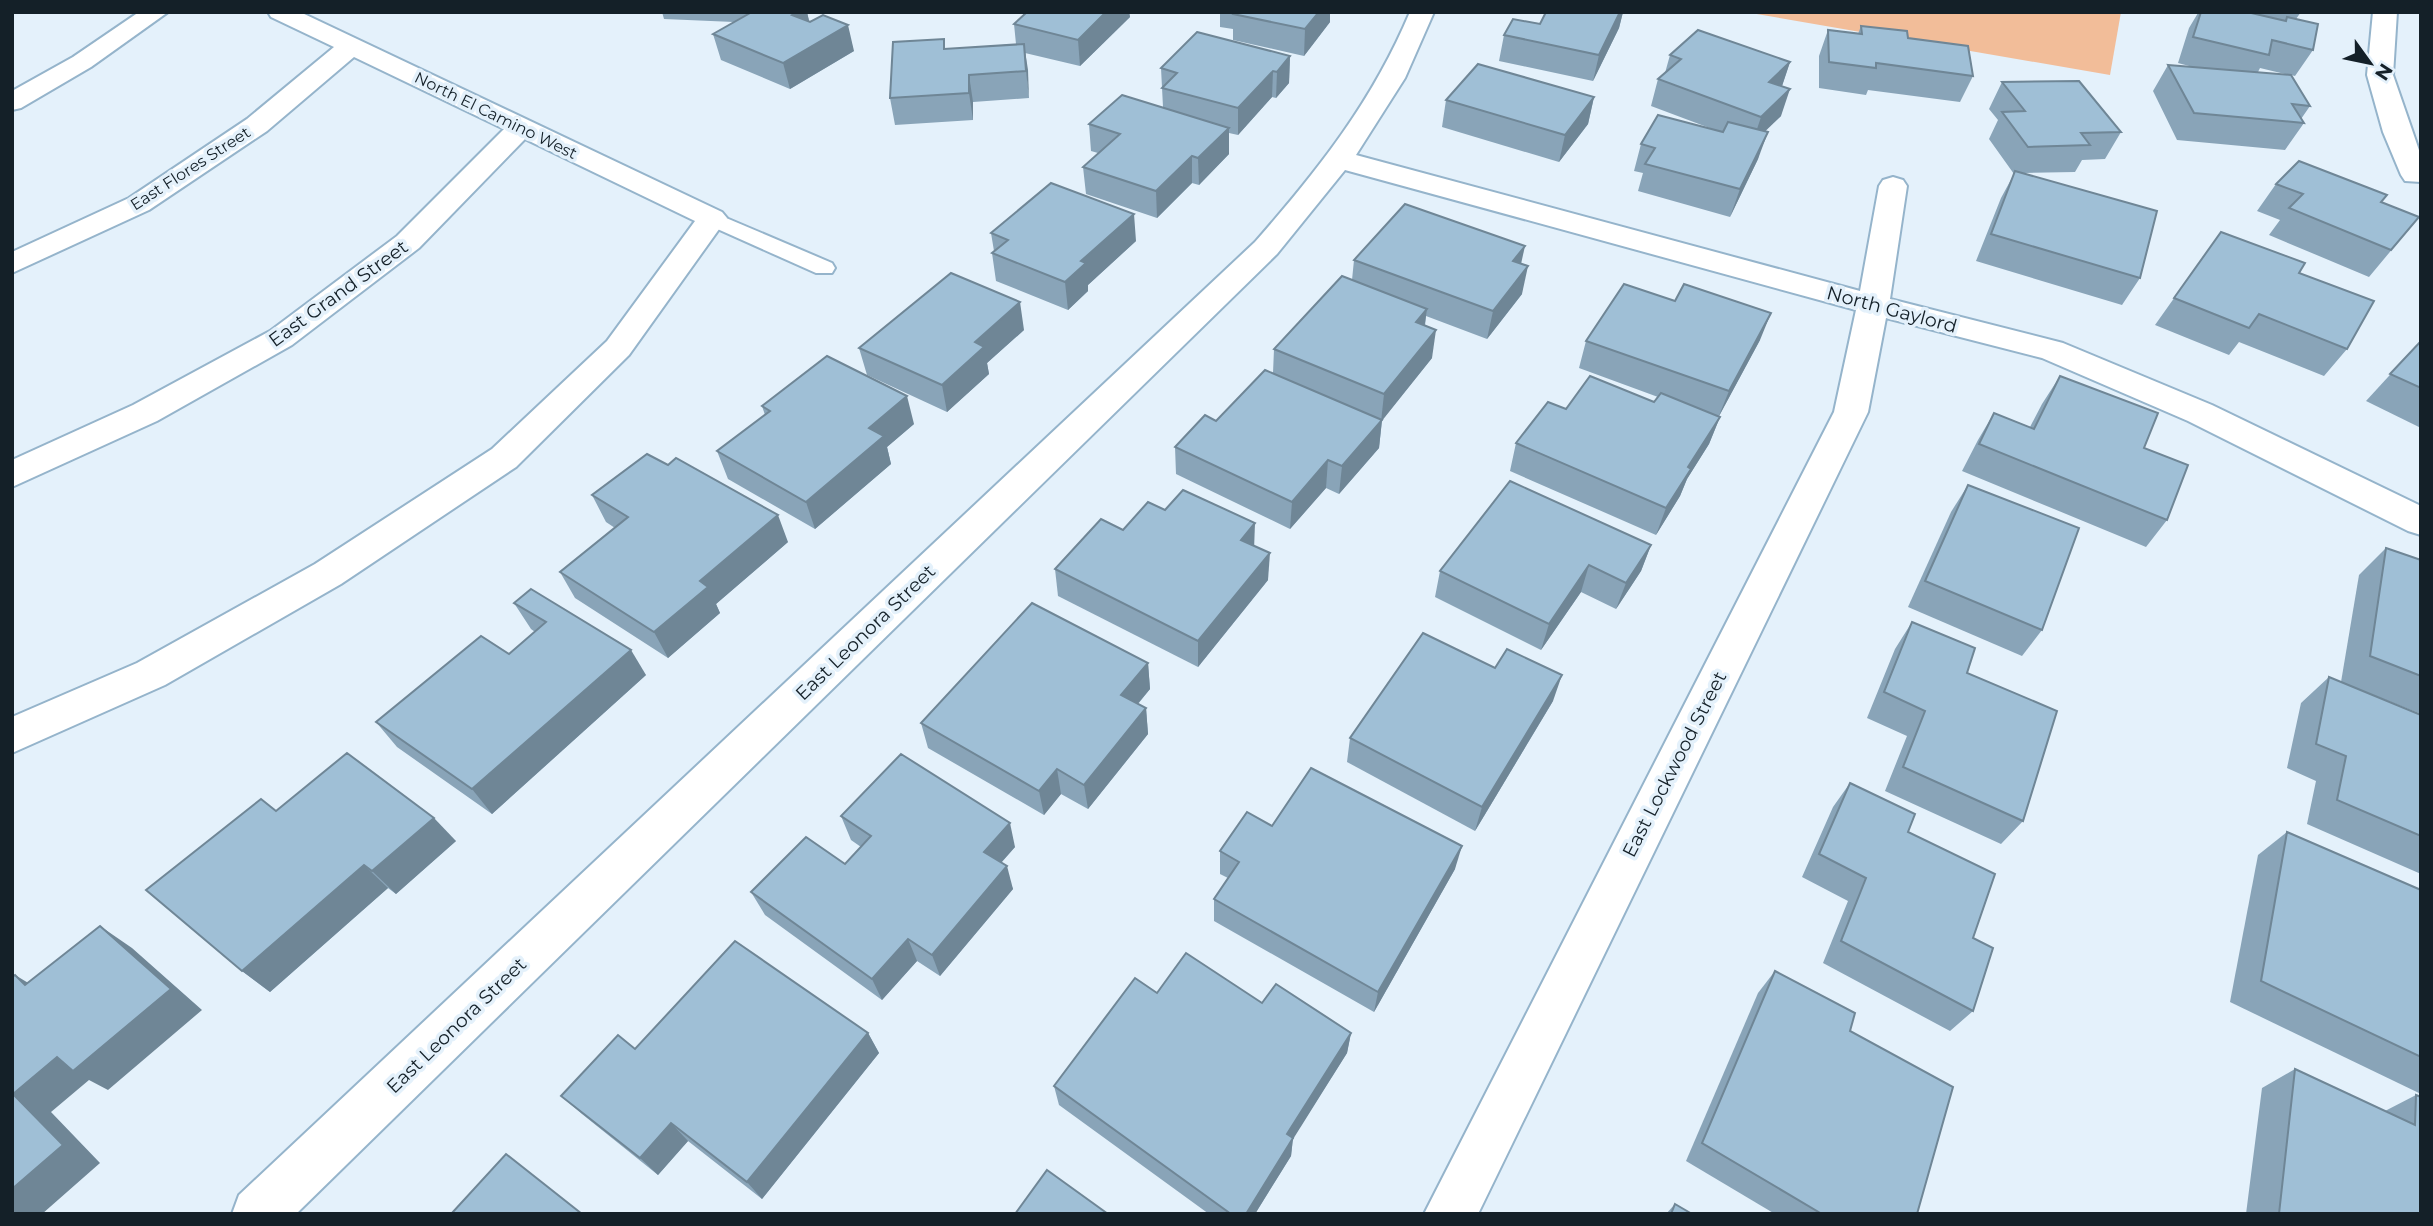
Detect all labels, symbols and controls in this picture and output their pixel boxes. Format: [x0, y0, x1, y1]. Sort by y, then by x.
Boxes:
north arrow [2335, 28, 2405, 98]
text: N [2370, 59, 2398, 85]
street label: North El Camino West [412, 68, 580, 163]
street label: East Flores Street [127, 122, 254, 214]
street label: East Grand Street [264, 235, 413, 352]
street label: North Gaylord [1824, 281, 1960, 338]
street label: East Leonora Street [791, 559, 940, 705]
street label: East Lockwood Street [1618, 667, 1731, 861]
street label: East Leonora Street [382, 952, 531, 1098]

